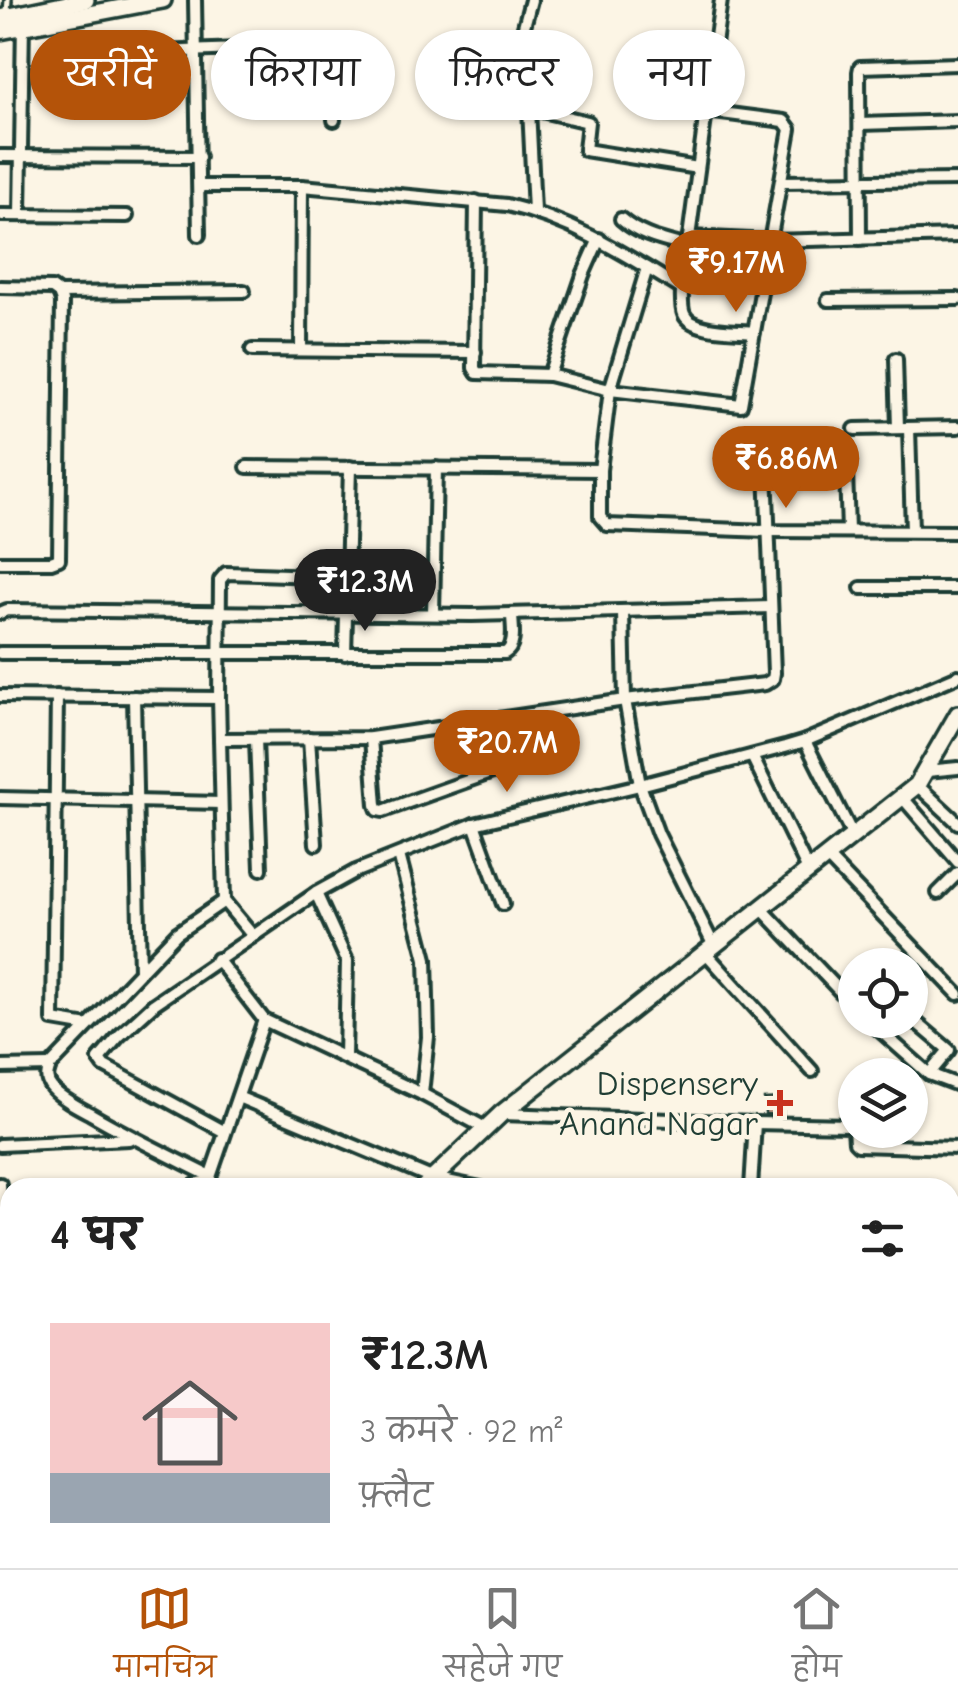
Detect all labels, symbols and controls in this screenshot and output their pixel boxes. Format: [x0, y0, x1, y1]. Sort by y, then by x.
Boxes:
chip: खरीदें [30, 30, 191, 120]
chip: किराया [211, 30, 395, 120]
chip: फ़िल्टर [415, 30, 593, 120]
chip: नया [613, 30, 745, 120]
pin: ₹9.17M [655, 230, 817, 315]
text: ₹9.17M [687, 244, 785, 281]
pin: ₹6.86M [705, 426, 867, 511]
text: ₹6.86M [734, 440, 838, 477]
pin: ₹12.3M [284, 549, 446, 634]
text: ₹12.3M [316, 563, 414, 600]
pin: ₹20.7M [426, 710, 588, 795]
text: ₹20.7M [456, 724, 558, 761]
map controls [838, 948, 928, 1148]
button: locate [838, 948, 928, 1038]
button: layers [838, 1058, 928, 1148]
place label: Dispensery Anand Nagar [559, 1063, 758, 1144]
marker: Dispensery Anand Nagar [767, 1090, 793, 1116]
text: 4 घर [50, 1211, 141, 1260]
icon: filters [855, 1211, 910, 1266]
text: ₹12.3M [360, 1331, 488, 1380]
icon: home [130, 1363, 250, 1483]
text: 3 कमरे · 92 m² [360, 1413, 563, 1450]
text: फ़्लैट [360, 1478, 433, 1515]
tab: मानचित्र [114, 1581, 216, 1698]
tab: सहेजे गए [444, 1581, 562, 1698]
tab: होम [789, 1581, 844, 1698]

